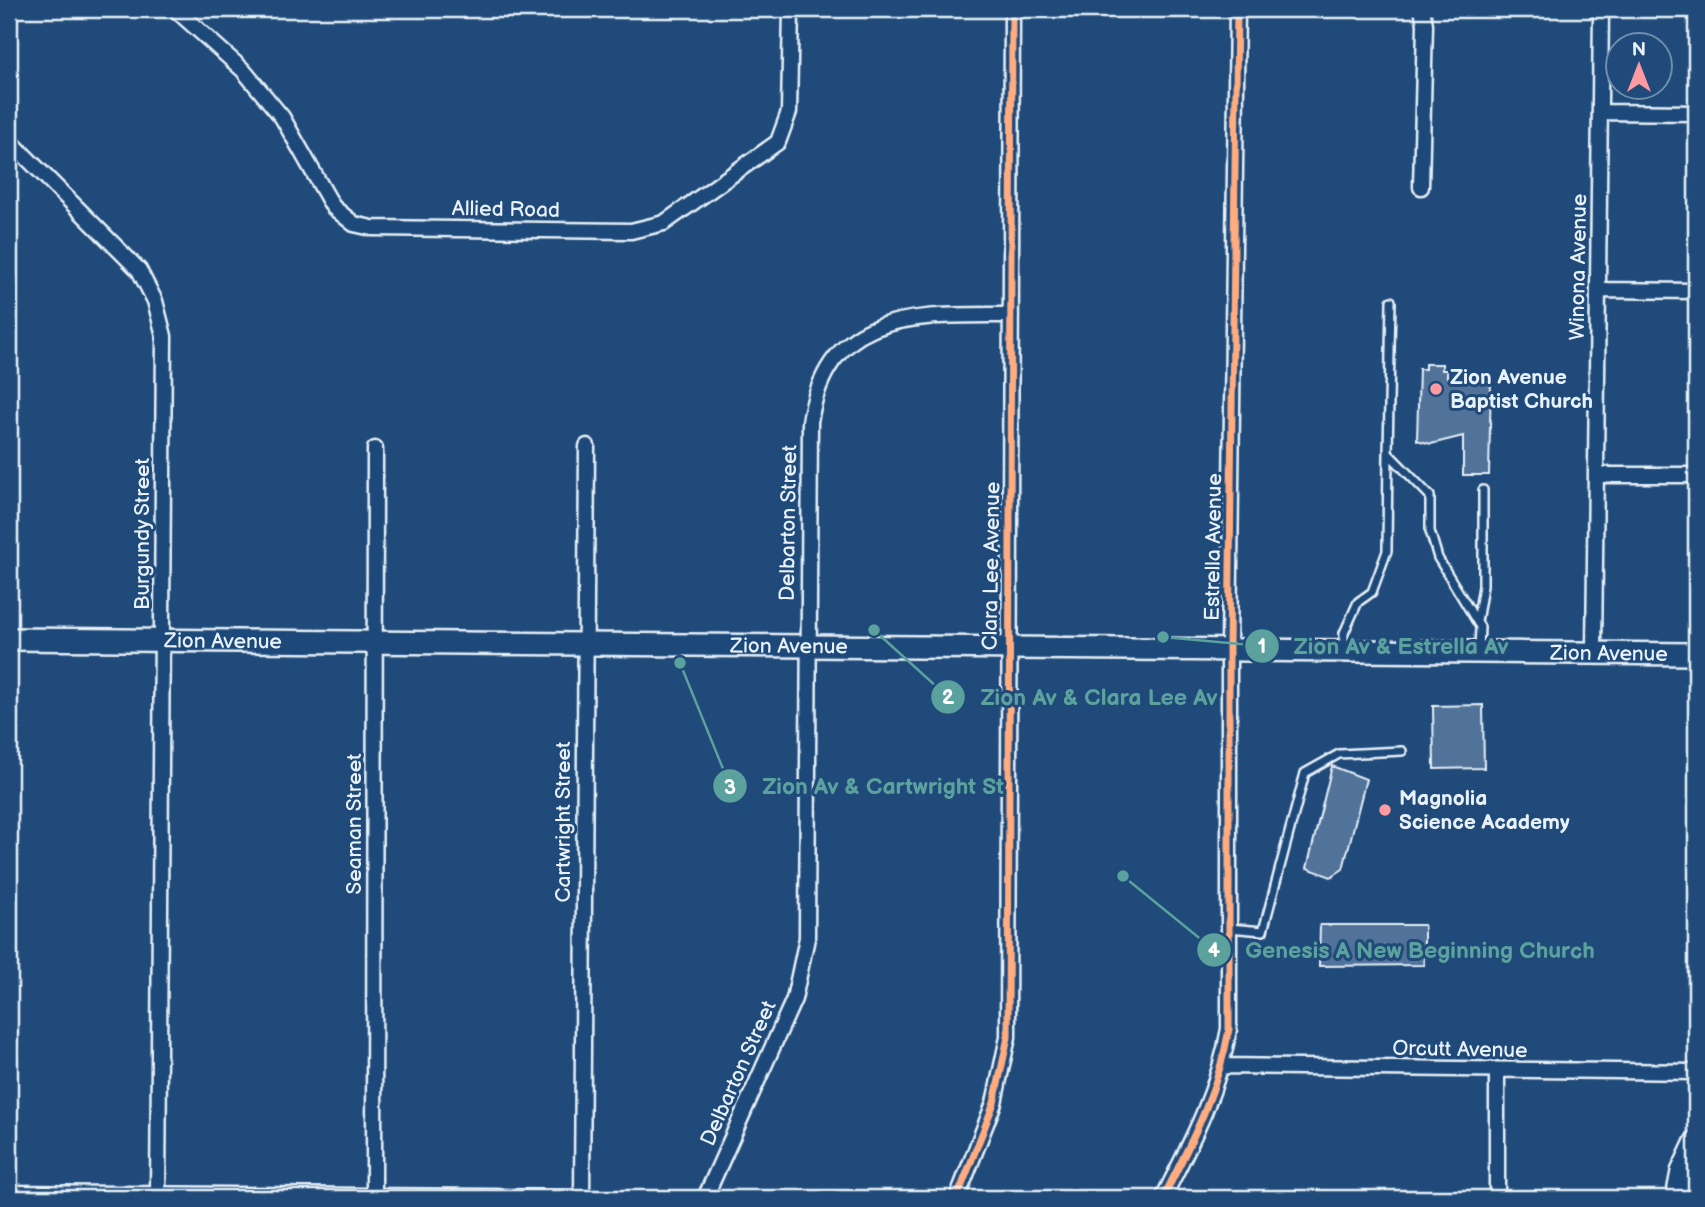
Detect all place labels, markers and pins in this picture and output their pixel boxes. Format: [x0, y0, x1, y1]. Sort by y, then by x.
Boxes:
place label: Zion Avenue Baptist Church [1450, 365, 1593, 414]
marker: Zion Avenue Baptist Church [1428, 381, 1444, 397]
callout: Zion Av & Estrella Av [1244, 624, 1522, 668]
callout: Zion Av & Clara Lee Av [931, 675, 1231, 719]
callout: Zion Av & Cartwright St [713, 764, 1018, 808]
place label: Magnolia Science Academy [1399, 786, 1570, 835]
marker: Magnolia Science Academy [1377, 802, 1393, 818]
callout: Genesis A New Beginning Church [1197, 928, 1609, 972]

